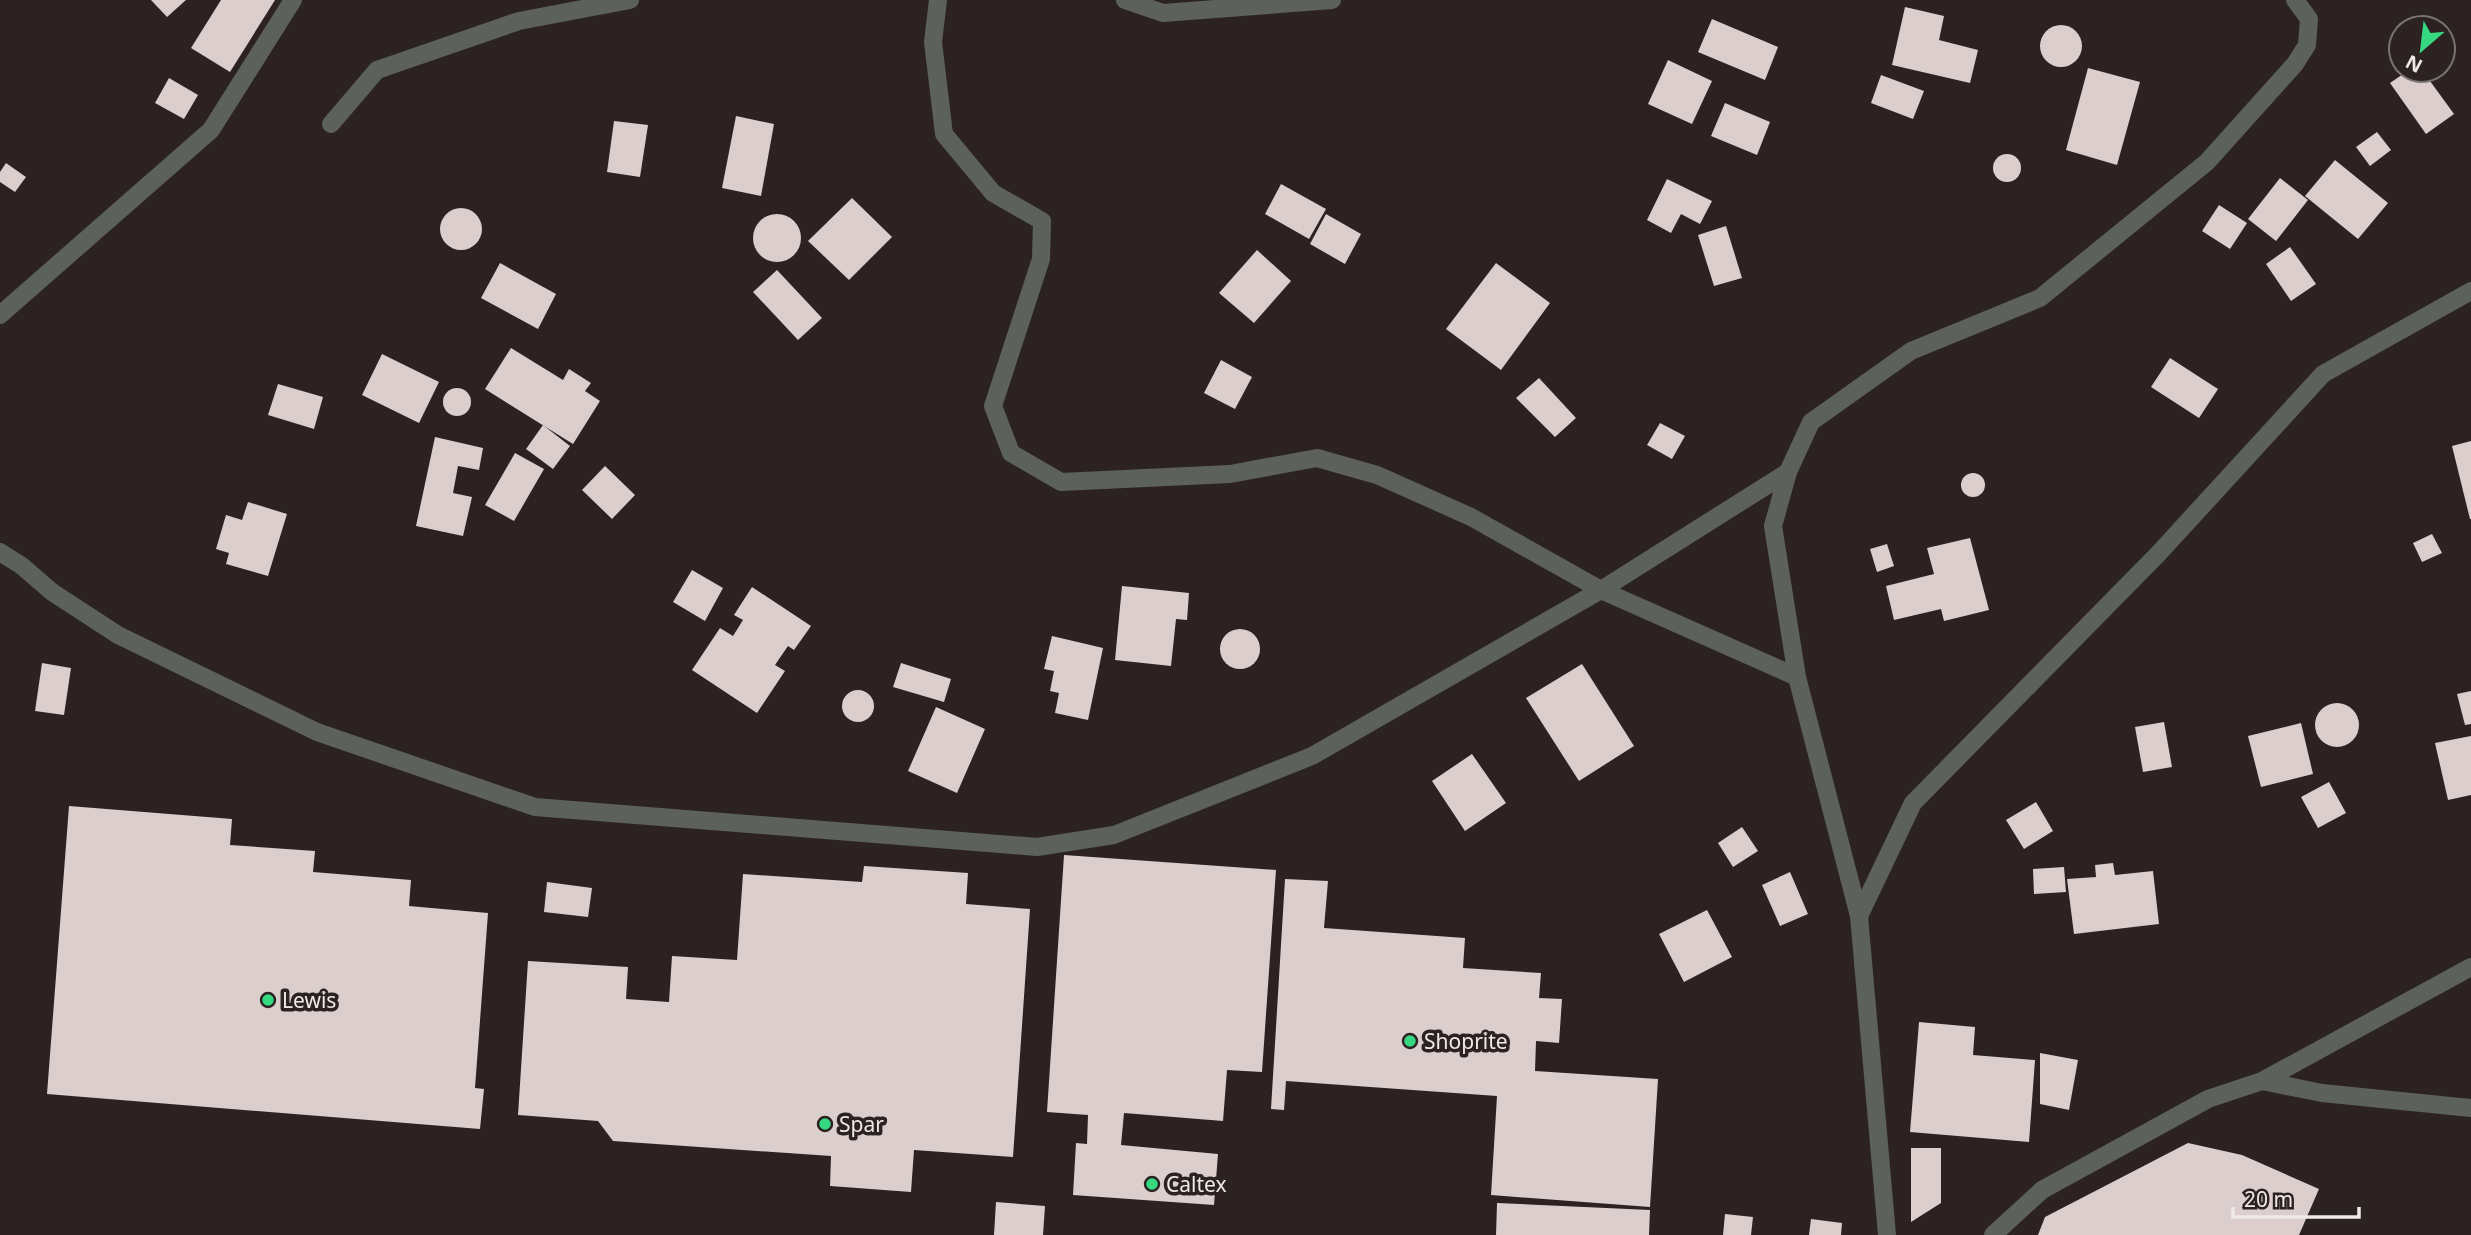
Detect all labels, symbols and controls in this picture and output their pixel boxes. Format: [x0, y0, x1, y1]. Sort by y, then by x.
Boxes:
north arrow [2387, 14, 2457, 84]
text: N [2401, 49, 2427, 79]
place label: Lewis [282, 986, 336, 1014]
marker: Lewis [260, 992, 276, 1008]
place label: Shoprite [1424, 1027, 1508, 1055]
marker: Shoprite [1402, 1033, 1418, 1049]
place label: Spar [839, 1110, 884, 1138]
marker: Spar [817, 1116, 833, 1132]
place label: Caltex [1166, 1170, 1227, 1198]
marker: Caltex [1144, 1176, 1160, 1192]
scale bar [2233, 1176, 2359, 1220]
text: 20 m [2244, 1185, 2293, 1213]

